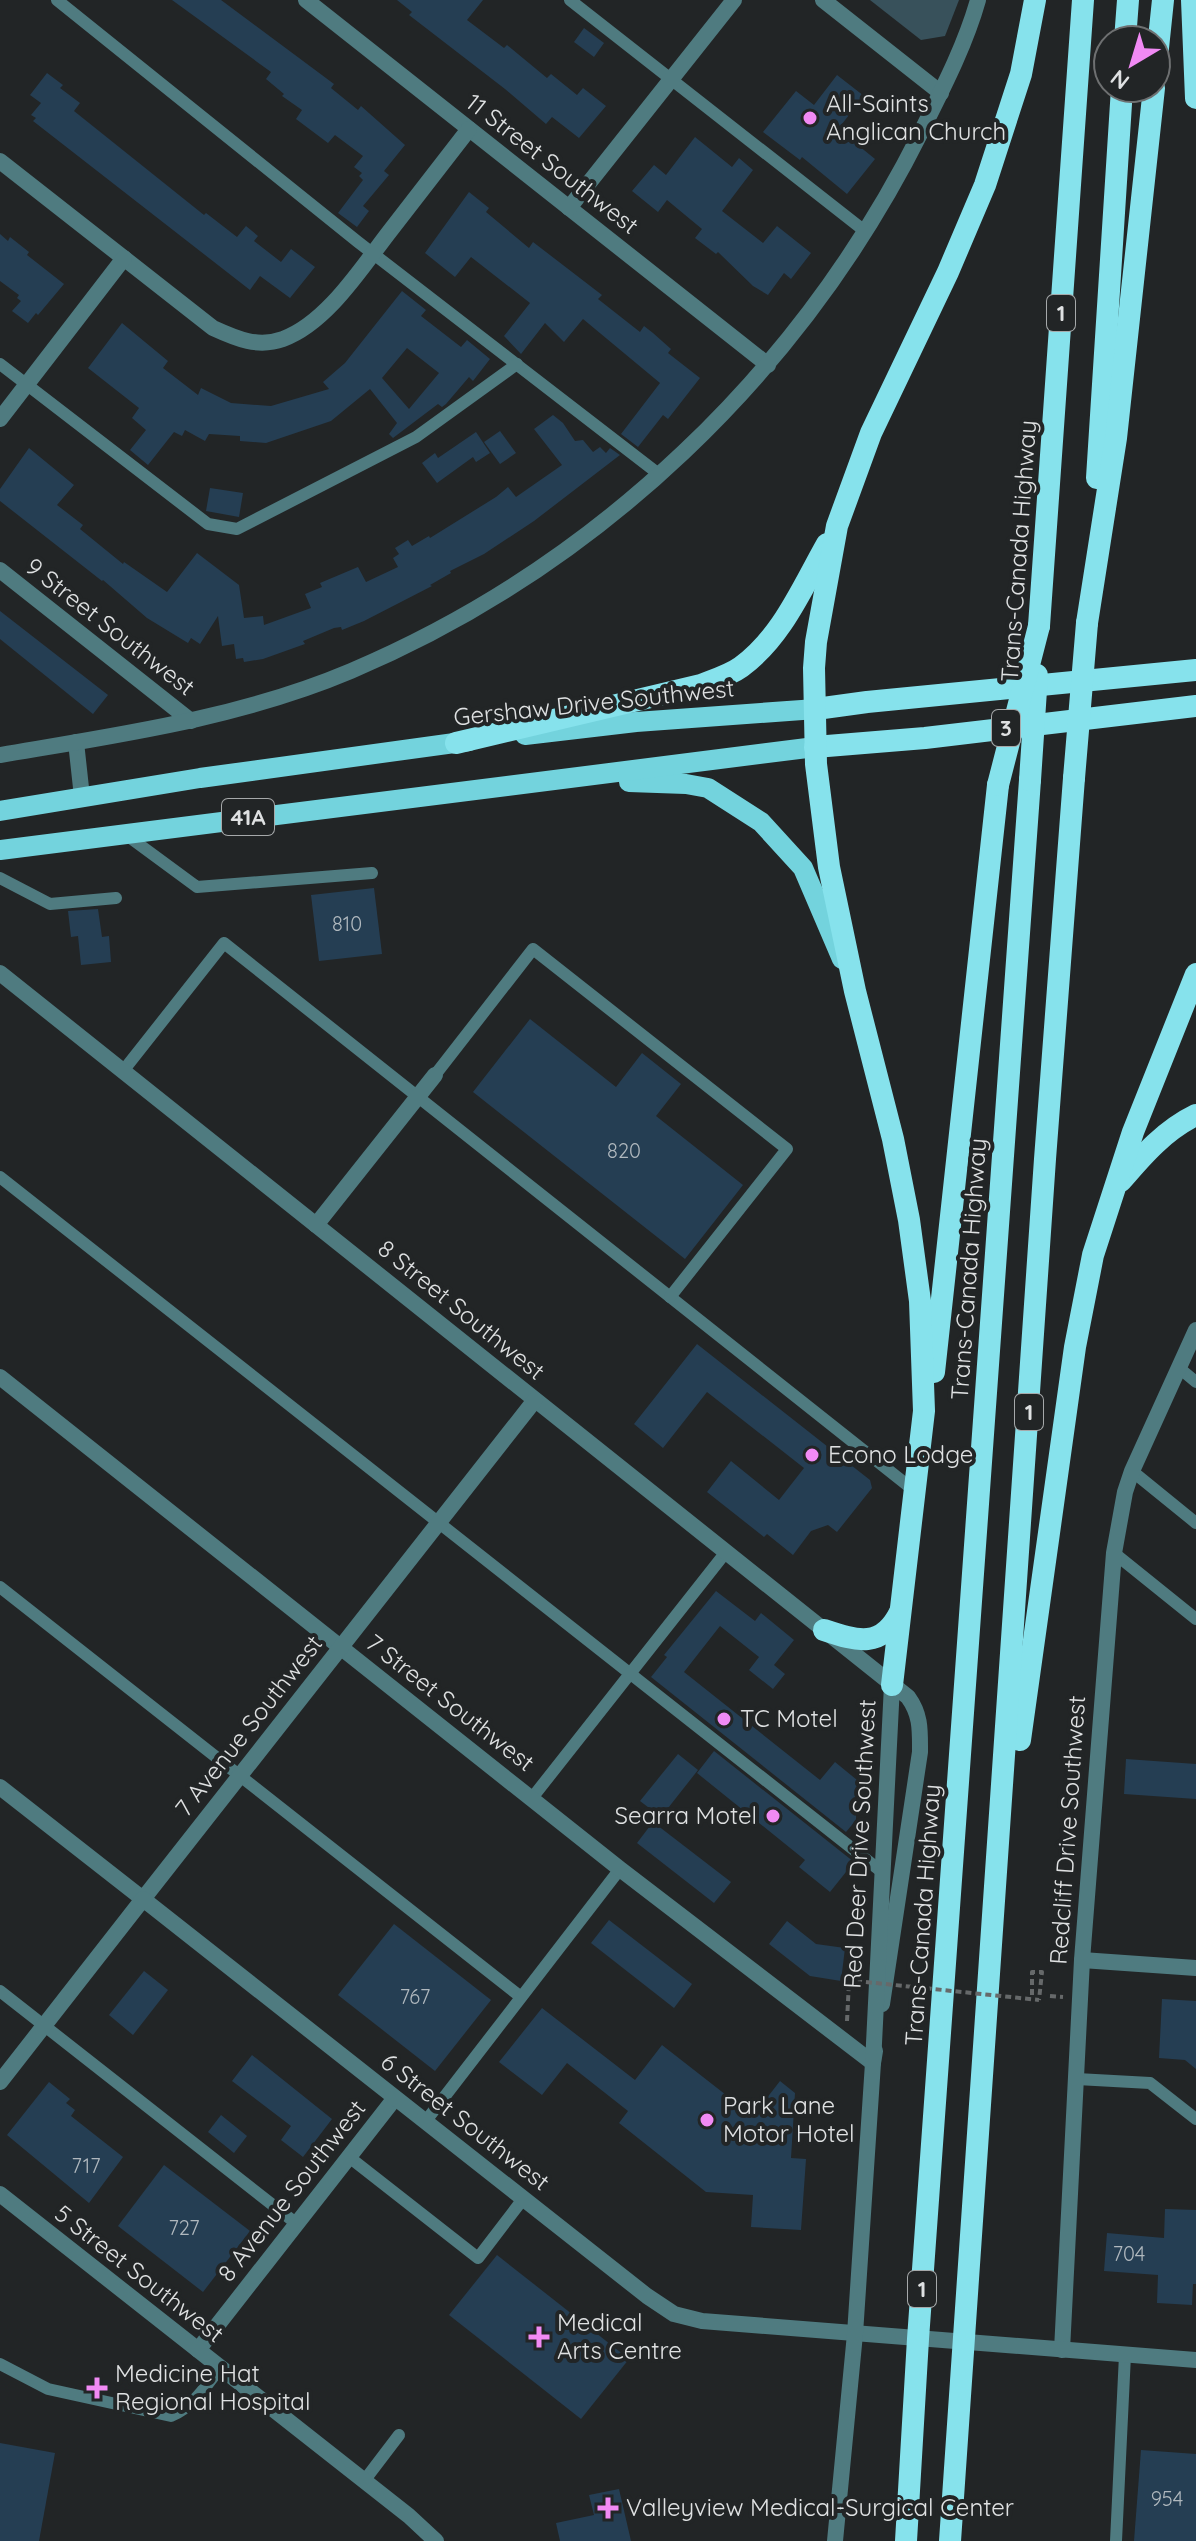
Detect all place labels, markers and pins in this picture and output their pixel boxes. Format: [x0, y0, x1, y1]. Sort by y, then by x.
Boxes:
place label: All-Saints Anglican Church [826, 88, 1006, 146]
marker: All-Saints Anglican Church [801, 109, 819, 127]
place label: Econo Lodge [828, 1439, 973, 1469]
marker: Econo Lodge [803, 1446, 821, 1464]
place label: TC Motel [740, 1703, 838, 1733]
marker: TC Motel [715, 1710, 733, 1728]
place label: Searra Motel [615, 1800, 757, 1830]
marker: Searra Motel [764, 1807, 782, 1825]
place label: Park Lane Motor Hotel [723, 2090, 855, 2148]
marker: Park Lane Motor Hotel [698, 2111, 716, 2129]
place label: Medical Arts Centre [557, 2307, 682, 2365]
marker: Medical Arts Centre [528, 2326, 550, 2348]
place label: Medicine Hat Regional Hospital [115, 2358, 310, 2416]
marker: Medicine Hat Regional Hospital [86, 2377, 108, 2399]
place label: Valleyview Medical-Surgical Center [626, 2492, 1014, 2522]
marker: Valleyview Medical-Surgical Center [597, 2497, 619, 2519]

